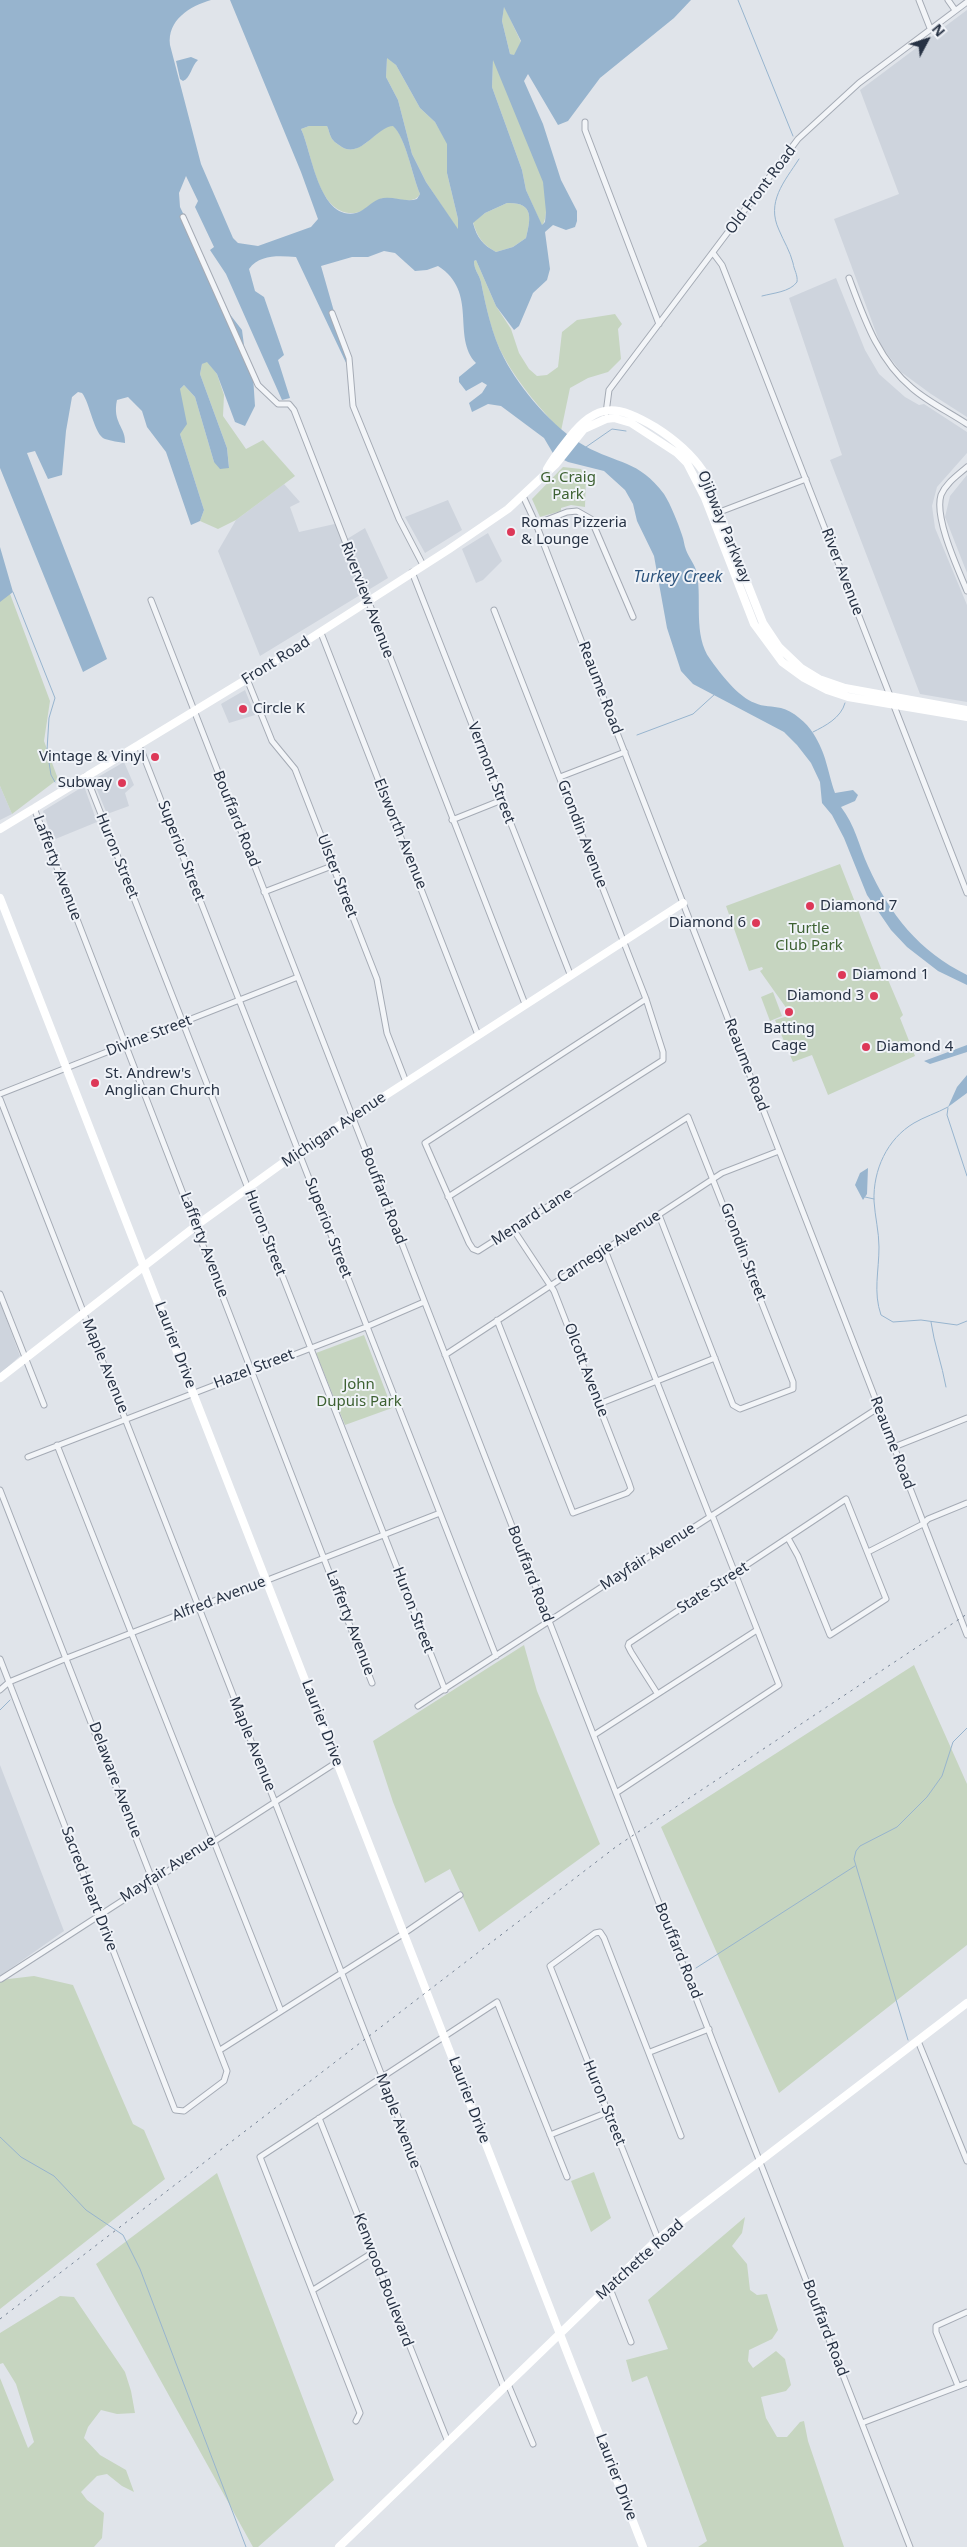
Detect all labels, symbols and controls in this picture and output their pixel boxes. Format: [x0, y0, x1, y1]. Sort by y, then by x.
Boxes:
north arrow [902, 15, 952, 65]
text: N [928, 20, 950, 41]
street label: Old Front Road [722, 142, 800, 238]
street label: Ojibway Parkway [693, 468, 755, 586]
park label: G. Craig Park [540, 469, 596, 504]
place label: Romas Pizzeria & Lounge [521, 514, 627, 549]
marker: Romas Pizzeria & Lounge [505, 526, 517, 538]
street label: River Avenue [817, 526, 867, 618]
street label: Riverview Avenue [336, 539, 398, 661]
water label: Turkey Creek [633, 567, 723, 587]
street label: Front Road [238, 633, 314, 689]
street label: Reaume Road [574, 639, 626, 737]
place label: Circle K [253, 700, 305, 718]
marker: Circle K [237, 703, 249, 715]
street label: Vermont Street [463, 720, 519, 826]
place label: Vintage & Vinyl [39, 748, 145, 766]
marker: Vintage & Vinyl [149, 751, 161, 763]
street label: Bouffard Road [209, 768, 263, 870]
place label: Subway [58, 774, 112, 792]
street label: Elsworth Avenue [370, 776, 430, 892]
marker: Subway [116, 777, 128, 789]
street label: Grondin Avenue [553, 778, 611, 890]
street label: Superior Street [154, 798, 208, 904]
street label: Huron Street [92, 811, 142, 901]
street label: Lafferty Avenue [29, 813, 85, 923]
street label: Ulster Street [313, 832, 361, 920]
place label: Diamond 7 [820, 897, 897, 915]
marker: Diamond 7 [804, 900, 816, 912]
place label: Diamond 6 [669, 914, 746, 932]
marker: Diamond 6 [750, 917, 762, 929]
park label: Turtle Club Park [775, 920, 843, 955]
place label: Diamond 1 [852, 966, 929, 984]
marker: Diamond 1 [836, 969, 848, 981]
place label: Diamond 3 [787, 987, 864, 1005]
marker: Diamond 3 [868, 990, 880, 1002]
marker: Batting Cage [783, 1006, 795, 1018]
street label: Divine Street [104, 1012, 194, 1060]
street label: Reaume Road [720, 1016, 772, 1114]
place label: Batting Cage [763, 1020, 815, 1055]
place label: Diamond 4 [876, 1038, 953, 1056]
marker: Diamond 4 [860, 1041, 872, 1053]
place label: St. Andrew's Anglican Church [105, 1065, 220, 1100]
marker: St. Andrew's Anglican Church [89, 1077, 101, 1089]
street label: Michigan Avenue [279, 1089, 389, 1171]
street label: Bouffard Road [356, 1145, 410, 1247]
street label: Superior Street [301, 1175, 355, 1281]
street label: Menard Lane [488, 1184, 576, 1250]
street label: Huron Street [240, 1188, 290, 1278]
street label: Lafferty Avenue [176, 1190, 232, 1300]
street label: Grondin Street [716, 1201, 770, 1303]
street label: Carnegie Avenue [554, 1207, 664, 1287]
street label: Laurier Drive [150, 1299, 200, 1391]
street label: Maple Avenue [78, 1316, 132, 1416]
street label: Olcott Avenue [560, 1320, 612, 1420]
street label: Hazel Street [211, 1345, 297, 1393]
park label: John Dupuis Park [316, 1376, 402, 1411]
street label: Reaume Road [866, 1394, 918, 1492]
street label: Mayfair Avenue [597, 1520, 699, 1594]
street label: Bouffard Road [503, 1523, 557, 1625]
street label: State Street [674, 1558, 752, 1618]
street label: Huron Street [388, 1565, 438, 1655]
street label: Lafferty Avenue [322, 1568, 378, 1678]
street label: Alfred Avenue [170, 1573, 268, 1625]
street label: Laurier Drive [297, 1677, 347, 1769]
street label: Maple Avenue [225, 1694, 279, 1794]
street label: Delaware Avenue [85, 1719, 145, 1841]
street label: Sacred Heart Drive [57, 1824, 121, 1954]
street label: Mayfair Avenue [117, 1832, 219, 1906]
street label: Bouffard Road [651, 1900, 705, 2002]
street label: Laurier Drive [444, 2054, 494, 2146]
street label: Huron Street [579, 2058, 629, 2148]
street label: Maple Avenue [372, 2071, 424, 2171]
street label: Kenwood Boulevard [349, 2211, 417, 2349]
street label: Matchette Road [593, 2216, 687, 2304]
street label: Bouffard Road [798, 2277, 852, 2379]
street label: Laurier Drive [591, 2431, 641, 2523]

